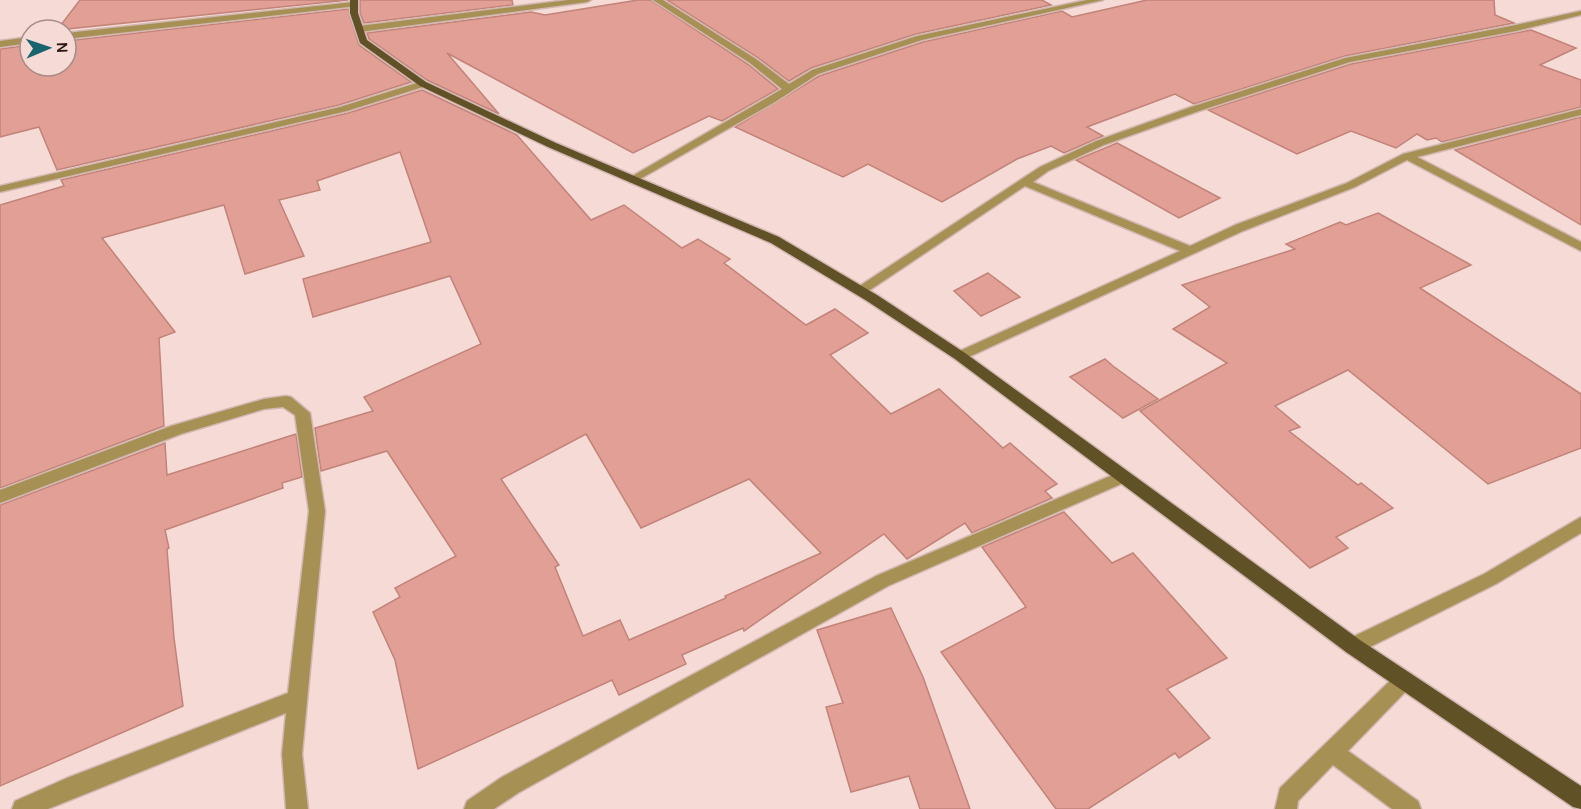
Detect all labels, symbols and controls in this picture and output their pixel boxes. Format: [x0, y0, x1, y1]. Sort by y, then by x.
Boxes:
north arrow [18, 18, 78, 78]
text: N [53, 41, 72, 54]

